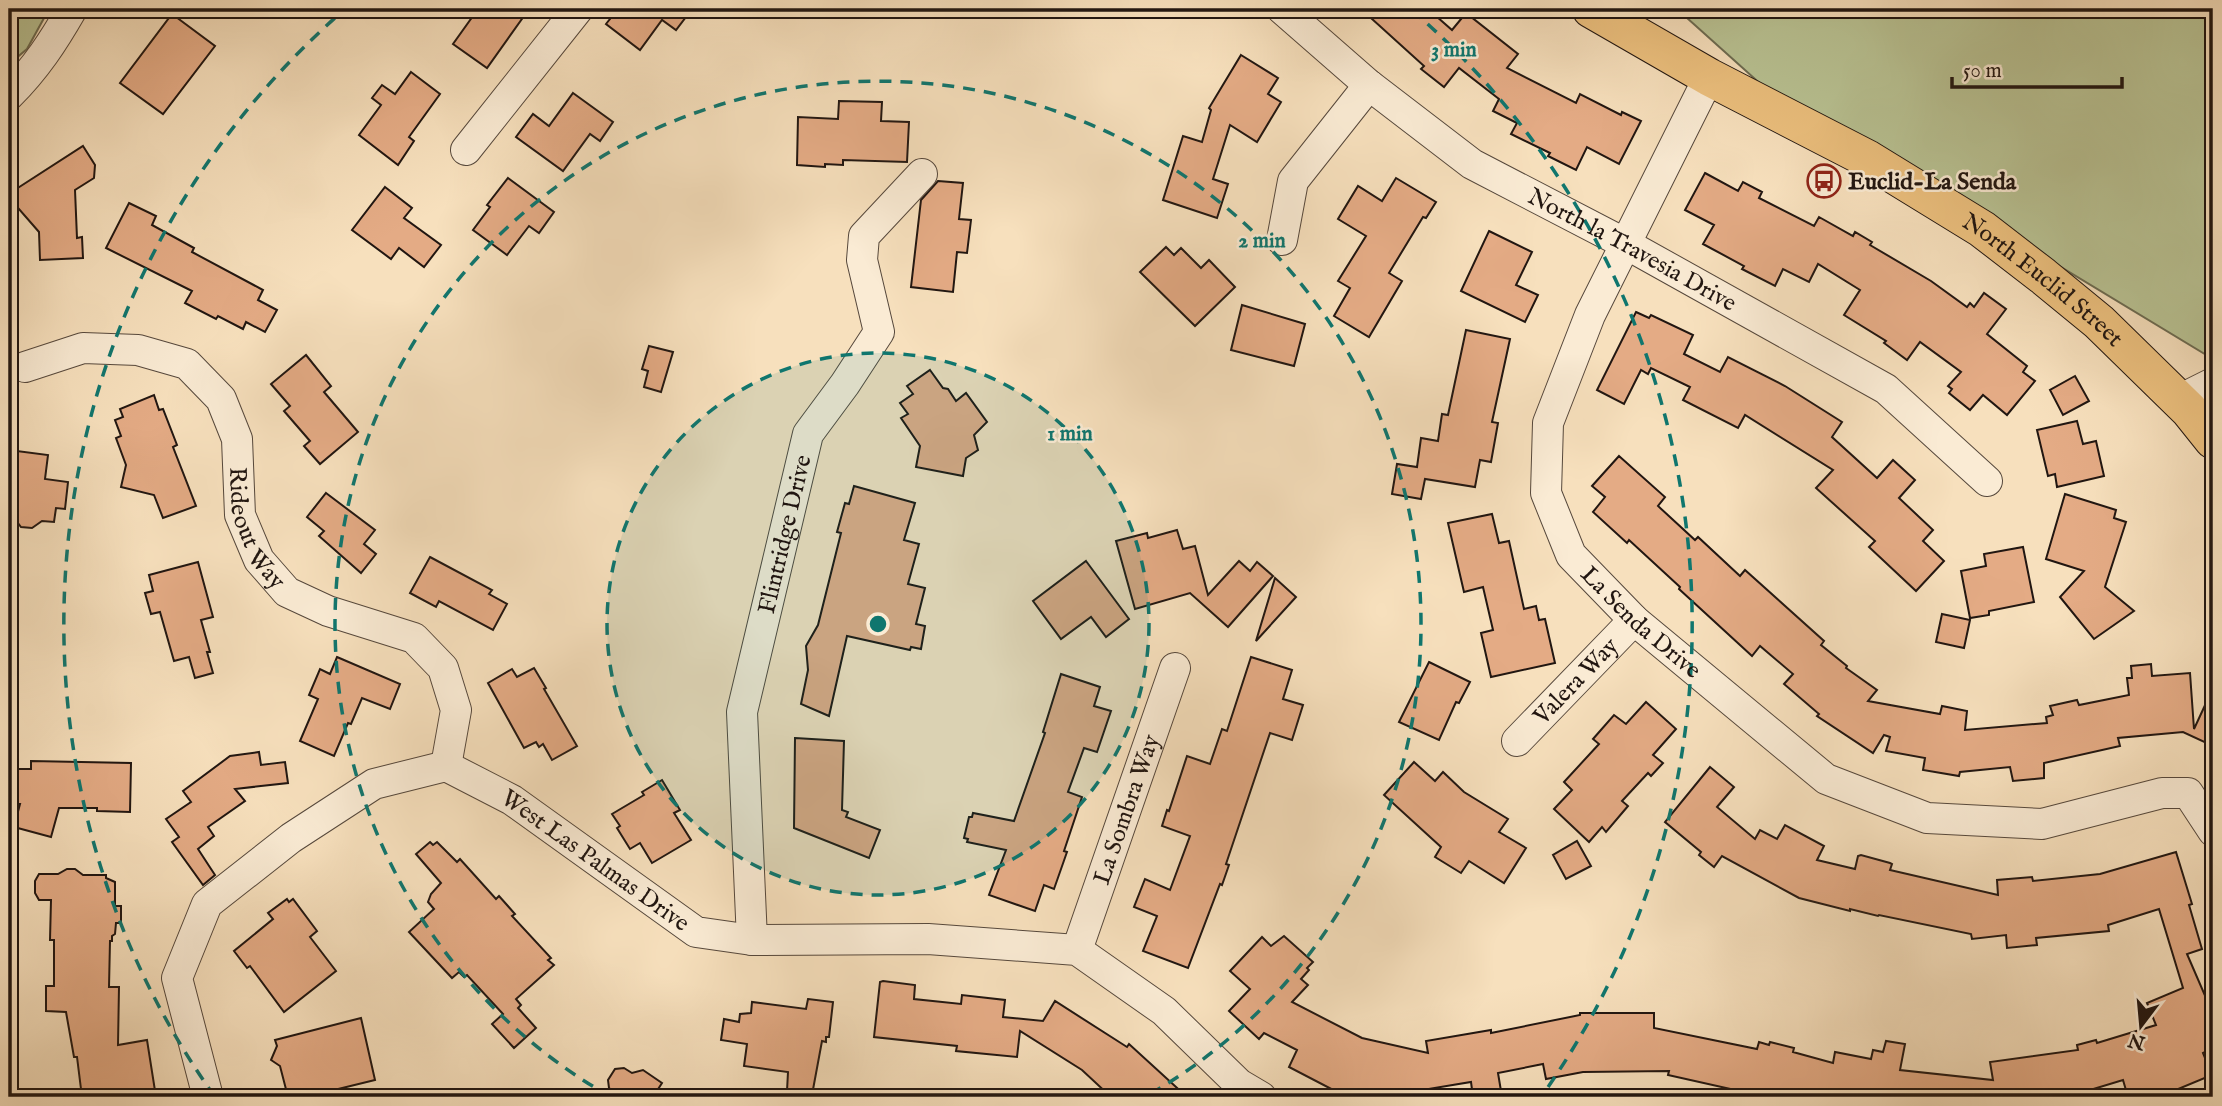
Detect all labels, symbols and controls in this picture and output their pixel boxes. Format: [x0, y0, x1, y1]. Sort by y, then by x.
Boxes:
text: 3 min [1431, 37, 1477, 64]
scale bar [1952, 46, 2122, 90]
text: 50 m [1963, 58, 2002, 85]
bus stop icon: Euclid-La Senda [1805, 162, 1843, 200]
place label: Euclid-La Senda [1848, 167, 2017, 198]
street label: North la Travesia Drive [1522, 182, 1742, 320]
street label: North Euclid Street [1956, 207, 2129, 354]
text: 2 min [1238, 228, 1286, 255]
text: 1 min [1047, 421, 1093, 448]
street label: Flintridge Drive [752, 452, 820, 617]
street label: Rideout Way [221, 466, 292, 596]
street label: La Senda Drive [1573, 560, 1707, 686]
centre of rings [866, 612, 890, 636]
street label: Valera Way [1526, 631, 1626, 733]
street label: La Sombra Way [1087, 730, 1168, 889]
street label: West Las Palmas Drive [494, 783, 695, 939]
north arrow [2106, 990, 2176, 1060]
text: N [2125, 1026, 2149, 1054]

